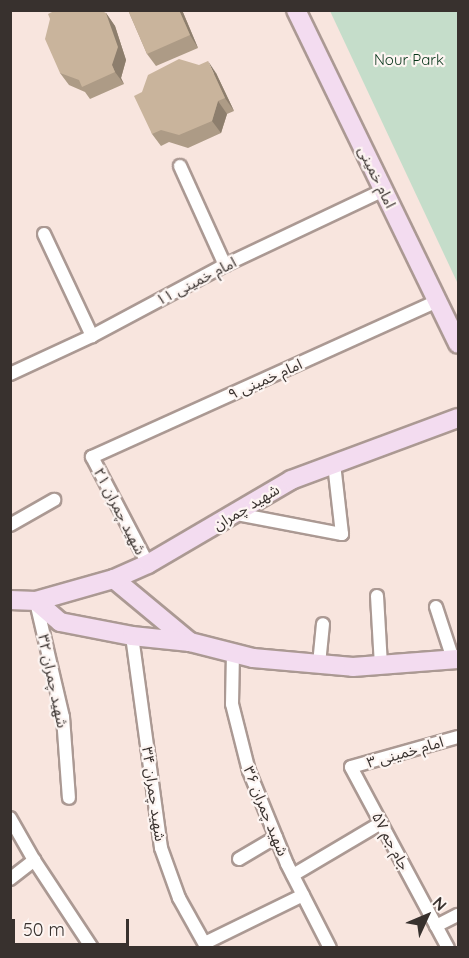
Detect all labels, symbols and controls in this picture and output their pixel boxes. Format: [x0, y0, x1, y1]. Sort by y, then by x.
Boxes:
park label: Nour Park [374, 51, 444, 69]
street label: امام خمینی [354, 143, 400, 211]
street label: امام خمینی ۱۱ [153, 253, 239, 309]
street label: امام خمینی ۹ [225, 355, 305, 403]
street label: شهید چمران ۲۱ [90, 464, 150, 558]
street label: شهید چمران [210, 480, 282, 534]
street label: شهید چمران ۳۲ [34, 633, 72, 729]
street label: امام خمینی ۳ [364, 732, 446, 772]
street label: شهید چمران ۳۴ [138, 746, 170, 842]
street label: شهید چمران ۳۶ [240, 763, 292, 859]
street label: جام جم ۵۷ [368, 809, 414, 873]
north arrow [397, 886, 457, 946]
text: N [429, 892, 451, 915]
scale bar [15, 907, 132, 945]
text: 50 m [23, 918, 65, 941]

